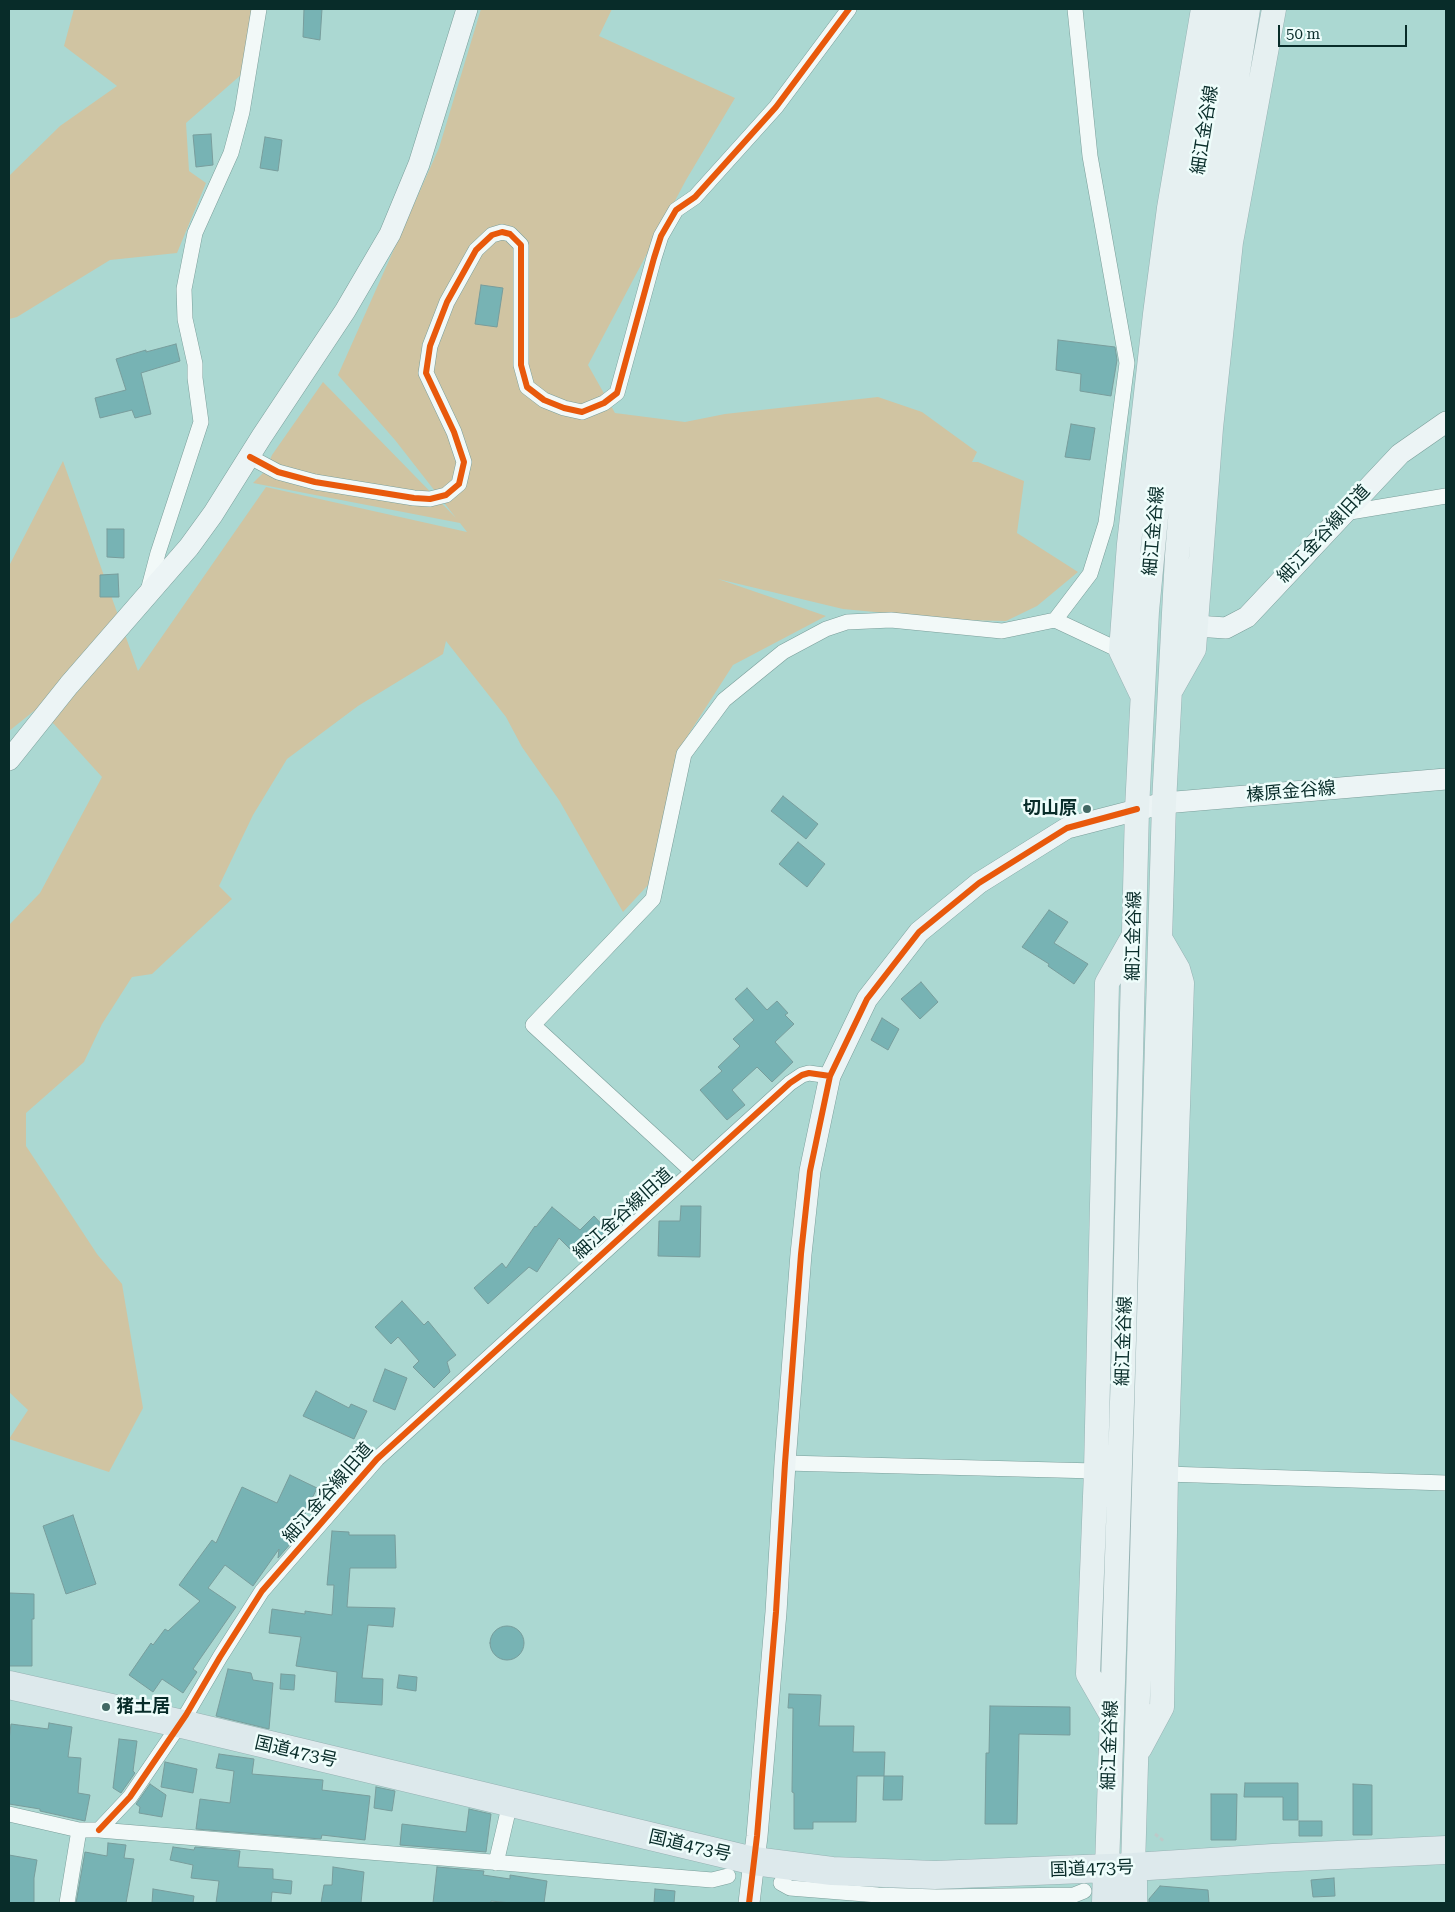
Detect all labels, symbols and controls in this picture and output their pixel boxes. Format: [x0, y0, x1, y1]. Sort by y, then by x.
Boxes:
scale bar [1280, 15, 1409, 47]
text: 50 m [1286, 25, 1320, 43]
street label: 細江金谷線 [1187, 84, 1223, 176]
street label: 細江金谷線旧道 [1273, 481, 1375, 587]
street label: 細江金谷線 [1139, 485, 1169, 577]
street label: 榛原金谷線 [1245, 777, 1337, 807]
place label: 切山原 [1023, 798, 1077, 820]
marker: 切山原 [1081, 803, 1093, 815]
street label: 細江金谷線 [1122, 891, 1146, 981]
street label: 細江金谷線旧道 [569, 1164, 677, 1264]
street label: 細江金谷線 [1112, 1296, 1136, 1386]
street label: 細江金谷線旧道 [279, 1438, 377, 1548]
place label: 猪土居 [116, 1696, 170, 1718]
street label: 細江金谷線 [1098, 1700, 1122, 1790]
marker: 猪土居 [100, 1701, 112, 1713]
street label: 国道473号 [253, 1732, 339, 1772]
street label: 国道473号 [647, 1826, 733, 1866]
street label: 国道473号 [1050, 1857, 1134, 1881]

